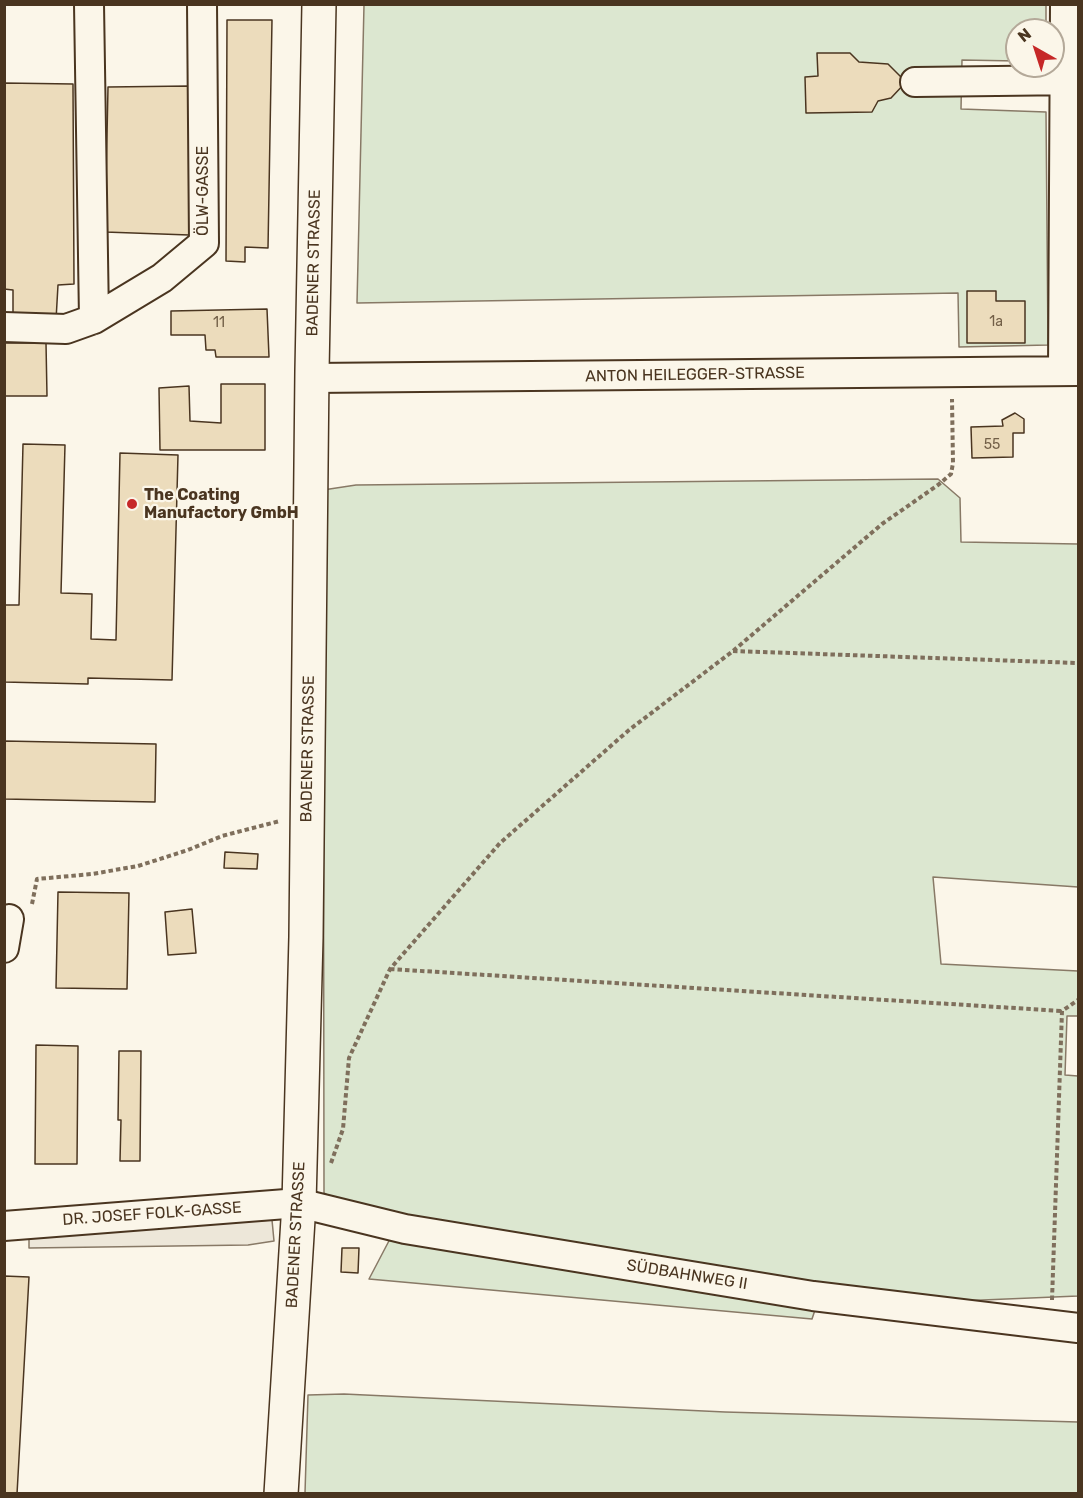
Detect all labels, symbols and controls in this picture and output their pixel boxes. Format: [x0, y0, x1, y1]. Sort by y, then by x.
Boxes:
north arrow [1005, 18, 1065, 78]
text: N [1014, 24, 1035, 46]
street label: ÖLW-GASSE [193, 146, 213, 236]
street label: BADENER STRASSE [303, 189, 325, 337]
house number: 1a [989, 314, 1003, 330]
house number: 11 [213, 315, 225, 331]
street label: ANTON HEILEGGER-STRASSE [585, 363, 805, 387]
house number: 55 [984, 437, 1000, 453]
place label: The Coating Manufactory GmbH [144, 485, 299, 523]
marker: The Coating Manufactory GmbH [125, 497, 139, 511]
street label: BADENER STRASSE [297, 675, 319, 823]
street label: BADENER STRASSE [283, 1161, 309, 1309]
street label: DR. JOSEF FOLK-GASSE [62, 1198, 242, 1230]
street label: SÜDBAHNWEG II [625, 1256, 749, 1294]

